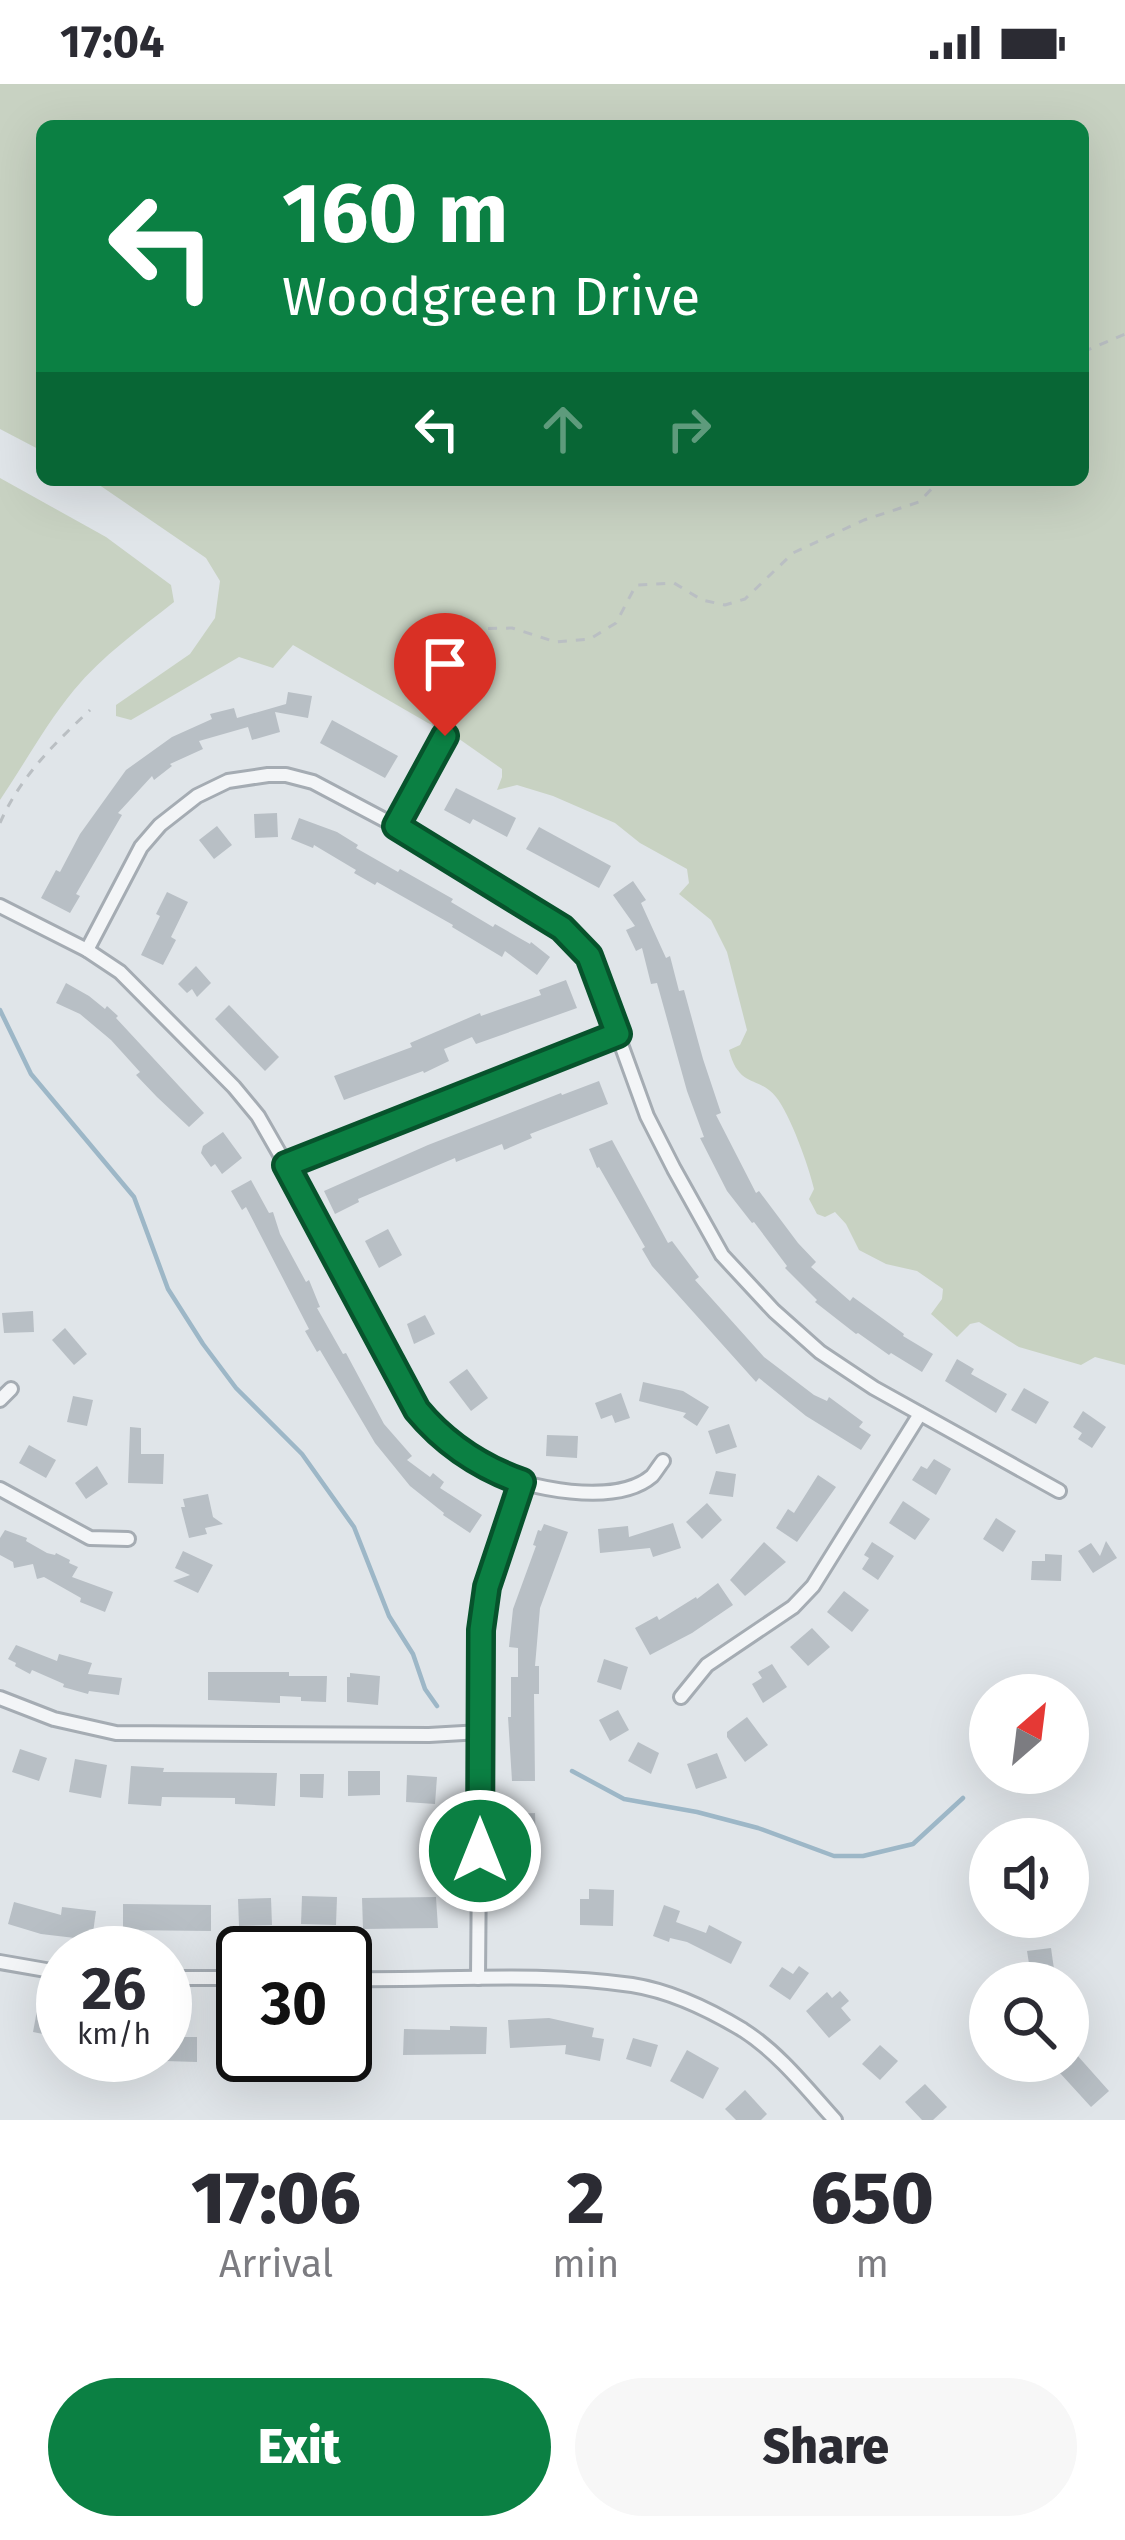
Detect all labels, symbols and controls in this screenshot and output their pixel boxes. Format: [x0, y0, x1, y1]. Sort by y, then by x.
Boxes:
text: 17:04 [60, 15, 165, 69]
text: 160 m [282, 163, 508, 264]
icon: left [84, 168, 240, 324]
text: Woodgreen Drive [282, 265, 700, 329]
icon: left [404, 396, 470, 462]
icon: ahead [530, 396, 596, 462]
icon: right [656, 396, 722, 462]
pin [394, 613, 496, 736]
icon: arrive [412, 631, 478, 697]
north arrow [969, 1674, 1089, 1794]
map controls [969, 1674, 1089, 2082]
position arrow [417, 1788, 543, 1914]
button: sound [969, 1818, 1089, 1938]
speed limit sign: 30 [216, 1926, 372, 2082]
text: 26 [82, 1953, 146, 2025]
button: search [969, 1962, 1089, 2082]
text: km/h [77, 2016, 151, 2052]
text: 17:06 [191, 2156, 361, 2242]
text: 2 [567, 2156, 605, 2242]
text: 650 [811, 2156, 934, 2242]
text: Arrival [219, 2241, 333, 2287]
text: min [552, 2241, 619, 2287]
text: m [855, 2241, 889, 2287]
button: Exit [48, 2378, 551, 2516]
button: Share [575, 2378, 1077, 2516]

